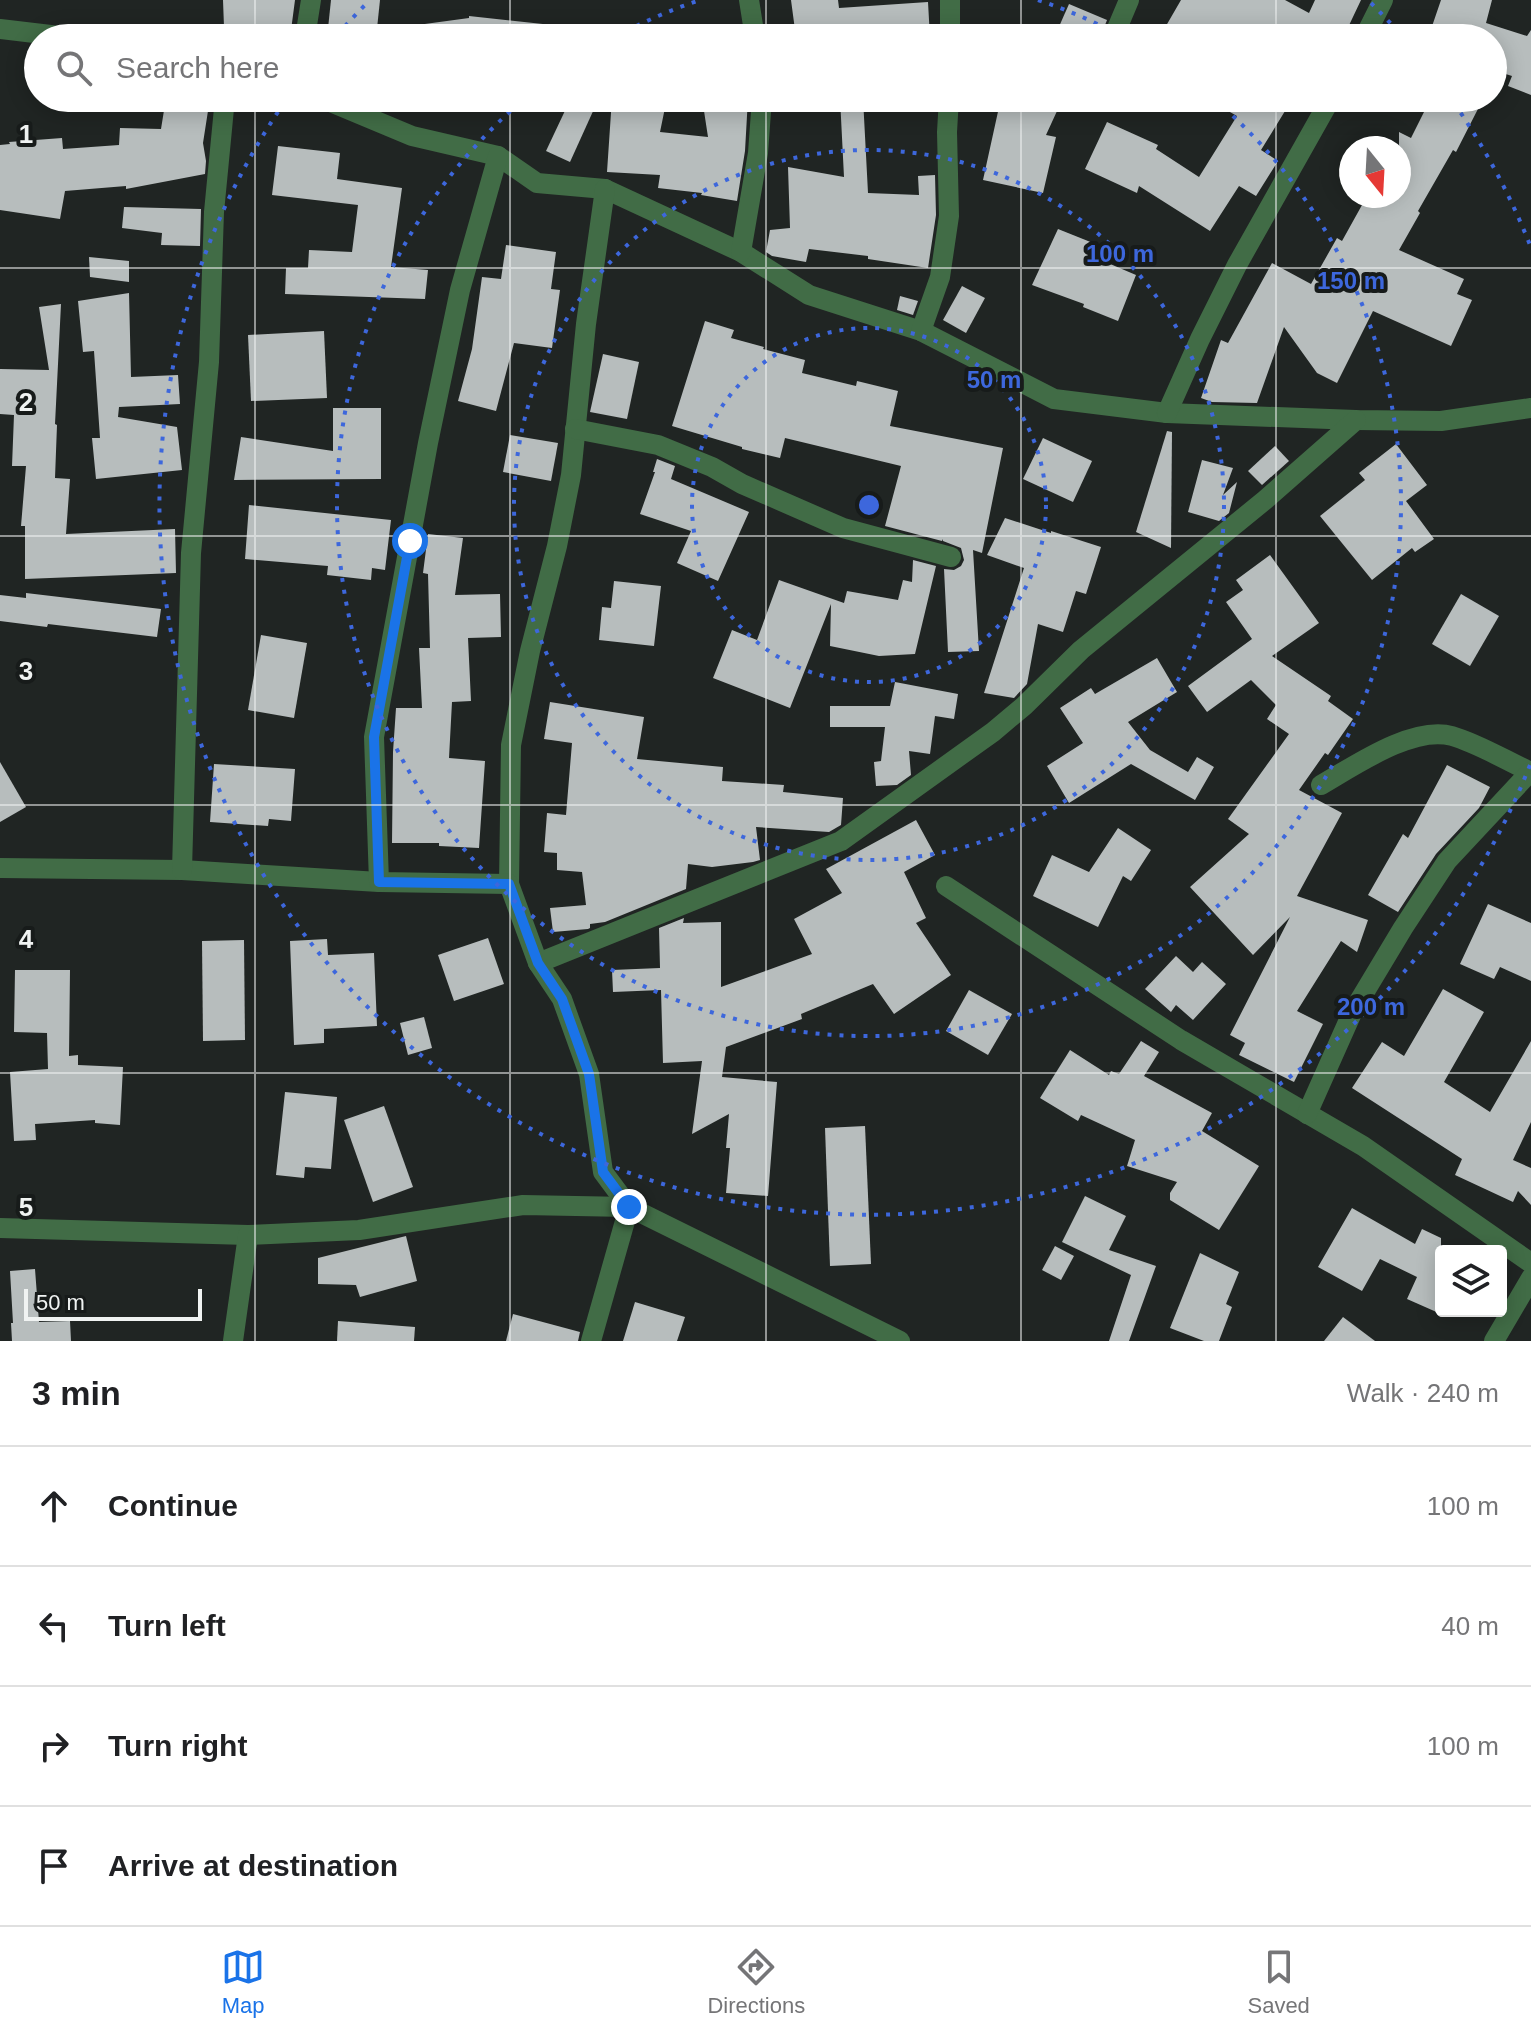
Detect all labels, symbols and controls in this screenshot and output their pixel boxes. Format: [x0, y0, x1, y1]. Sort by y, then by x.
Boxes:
search box [24, 24, 1507, 112]
icon: search [52, 46, 96, 90]
text: Search here [116, 51, 279, 84]
text: 1 [19, 119, 33, 149]
north arrow [1339, 136, 1411, 208]
text: 100 m [1086, 240, 1154, 267]
text: 150 m [1317, 267, 1385, 294]
text: 50 m [967, 366, 1021, 393]
text: 2 [19, 387, 33, 417]
centre of rings [855, 491, 883, 519]
route start [392, 523, 428, 559]
text: 3 [19, 656, 33, 686]
text: 4 [19, 924, 34, 954]
text: 200 m [1337, 993, 1405, 1020]
route end [611, 1189, 647, 1225]
text: 5 [19, 1192, 33, 1222]
map controls [1435, 1245, 1507, 1317]
button: layers [1435, 1245, 1507, 1317]
scale bar [24, 1285, 202, 1321]
text: 50 m [36, 1290, 85, 1315]
text: 3 min [32, 1374, 121, 1412]
text: Walk · 240 m [1347, 1378, 1499, 1408]
icon: ahead [32, 1484, 76, 1528]
text: Continue [108, 1489, 238, 1522]
text: 100 m [1427, 1491, 1499, 1521]
icon: left [32, 1604, 76, 1648]
text: Turn left [108, 1609, 226, 1642]
text: 40 m [1441, 1611, 1499, 1641]
icon: right [32, 1724, 76, 1768]
text: Turn right [108, 1729, 247, 1762]
text: 100 m [1427, 1731, 1499, 1761]
icon: arrive [32, 1844, 76, 1888]
text: Arrive at destination [108, 1849, 398, 1882]
tab: Map [221, 1945, 265, 2019]
tab: Directions [707, 1945, 805, 2019]
tab: Saved [1247, 1945, 1310, 2019]

